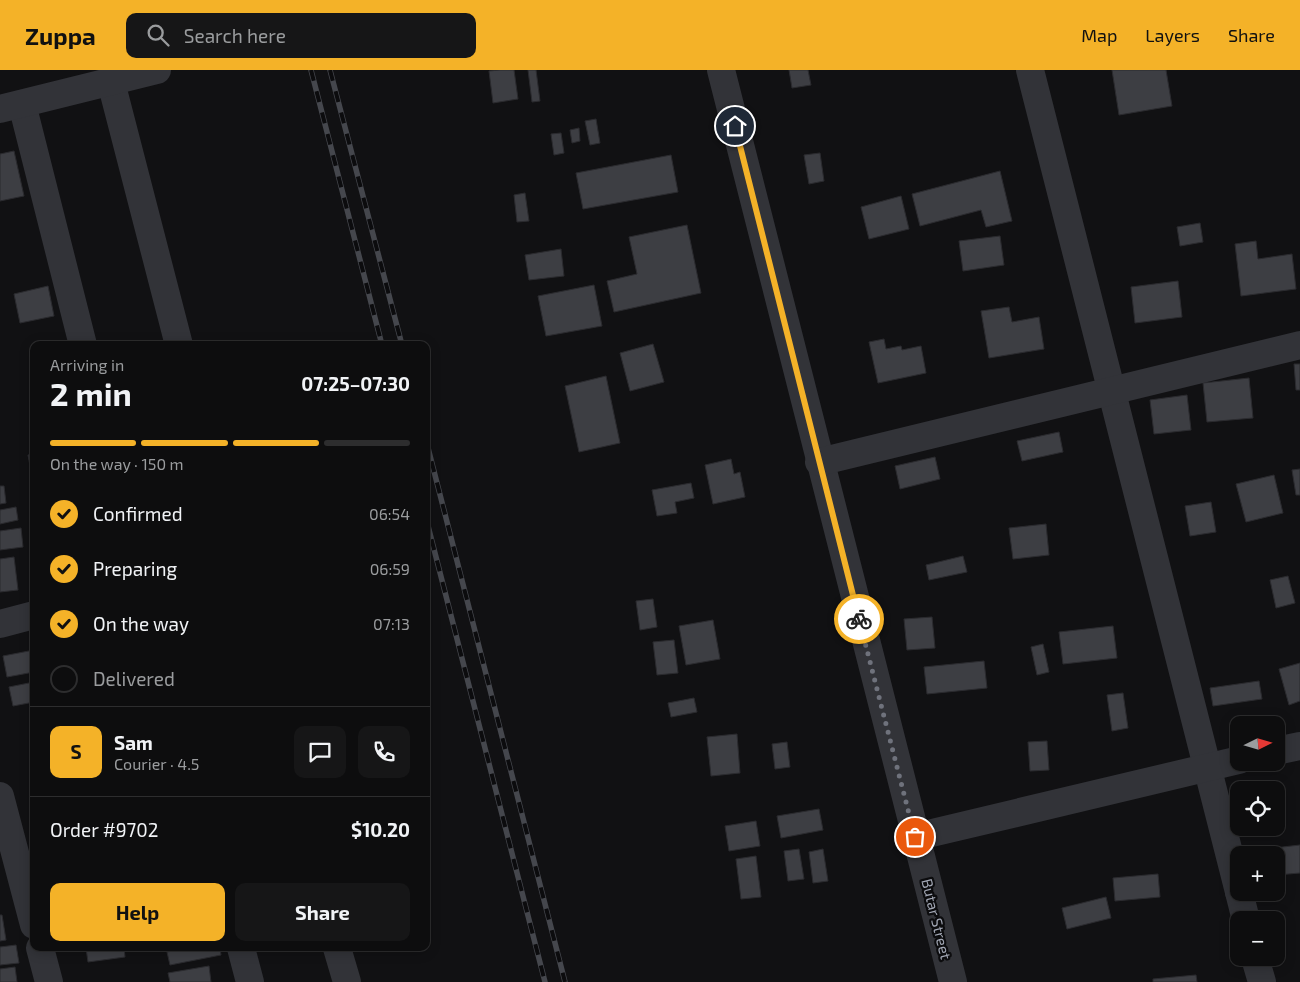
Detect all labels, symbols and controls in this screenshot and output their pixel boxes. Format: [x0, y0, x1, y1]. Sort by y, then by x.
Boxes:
search box [126, 13, 476, 58]
text: Zuppa [25, 21, 96, 50]
icon: search [144, 21, 172, 49]
text: Search here [184, 24, 286, 47]
text: Map [1081, 24, 1117, 46]
text: Layers [1145, 24, 1200, 46]
text: Share [1228, 24, 1275, 46]
pin [714, 105, 756, 147]
icon: home [721, 112, 749, 140]
text: Arriving in [50, 355, 124, 374]
text: 07:25–07:30 [301, 372, 410, 395]
text: 2 min [50, 374, 132, 412]
text: On the way · 150 m [50, 454, 184, 473]
icon: check [50, 500, 78, 528]
text: Confirmed [93, 502, 183, 525]
text: 06:54 [369, 504, 410, 523]
icon: check [50, 555, 78, 583]
text: Preparing [93, 557, 177, 580]
text: 06:59 [370, 559, 410, 578]
courier [834, 594, 884, 644]
icon: bike [845, 605, 873, 633]
icon: check [50, 610, 78, 638]
text: On the way [93, 612, 189, 635]
text: 07:13 [373, 614, 410, 633]
text: Delivered [93, 667, 175, 690]
north arrow [1230, 716, 1285, 771]
map controls [1230, 716, 1285, 966]
button: chat [294, 726, 346, 778]
button: phone [358, 726, 410, 778]
text: Sam [114, 731, 153, 754]
text: S [70, 740, 82, 763]
text: Courier · 4.5 [114, 754, 199, 773]
button: locate [1230, 781, 1285, 836]
pin [894, 816, 936, 858]
text: Order #9702 [50, 818, 158, 841]
text: $10.20 [351, 818, 410, 841]
icon: bag [901, 823, 929, 851]
button: + [1230, 846, 1285, 901]
street label: Butar Street [918, 877, 956, 961]
button: Help [50, 883, 225, 941]
button: Share [235, 883, 410, 941]
button: − [1230, 911, 1285, 966]

